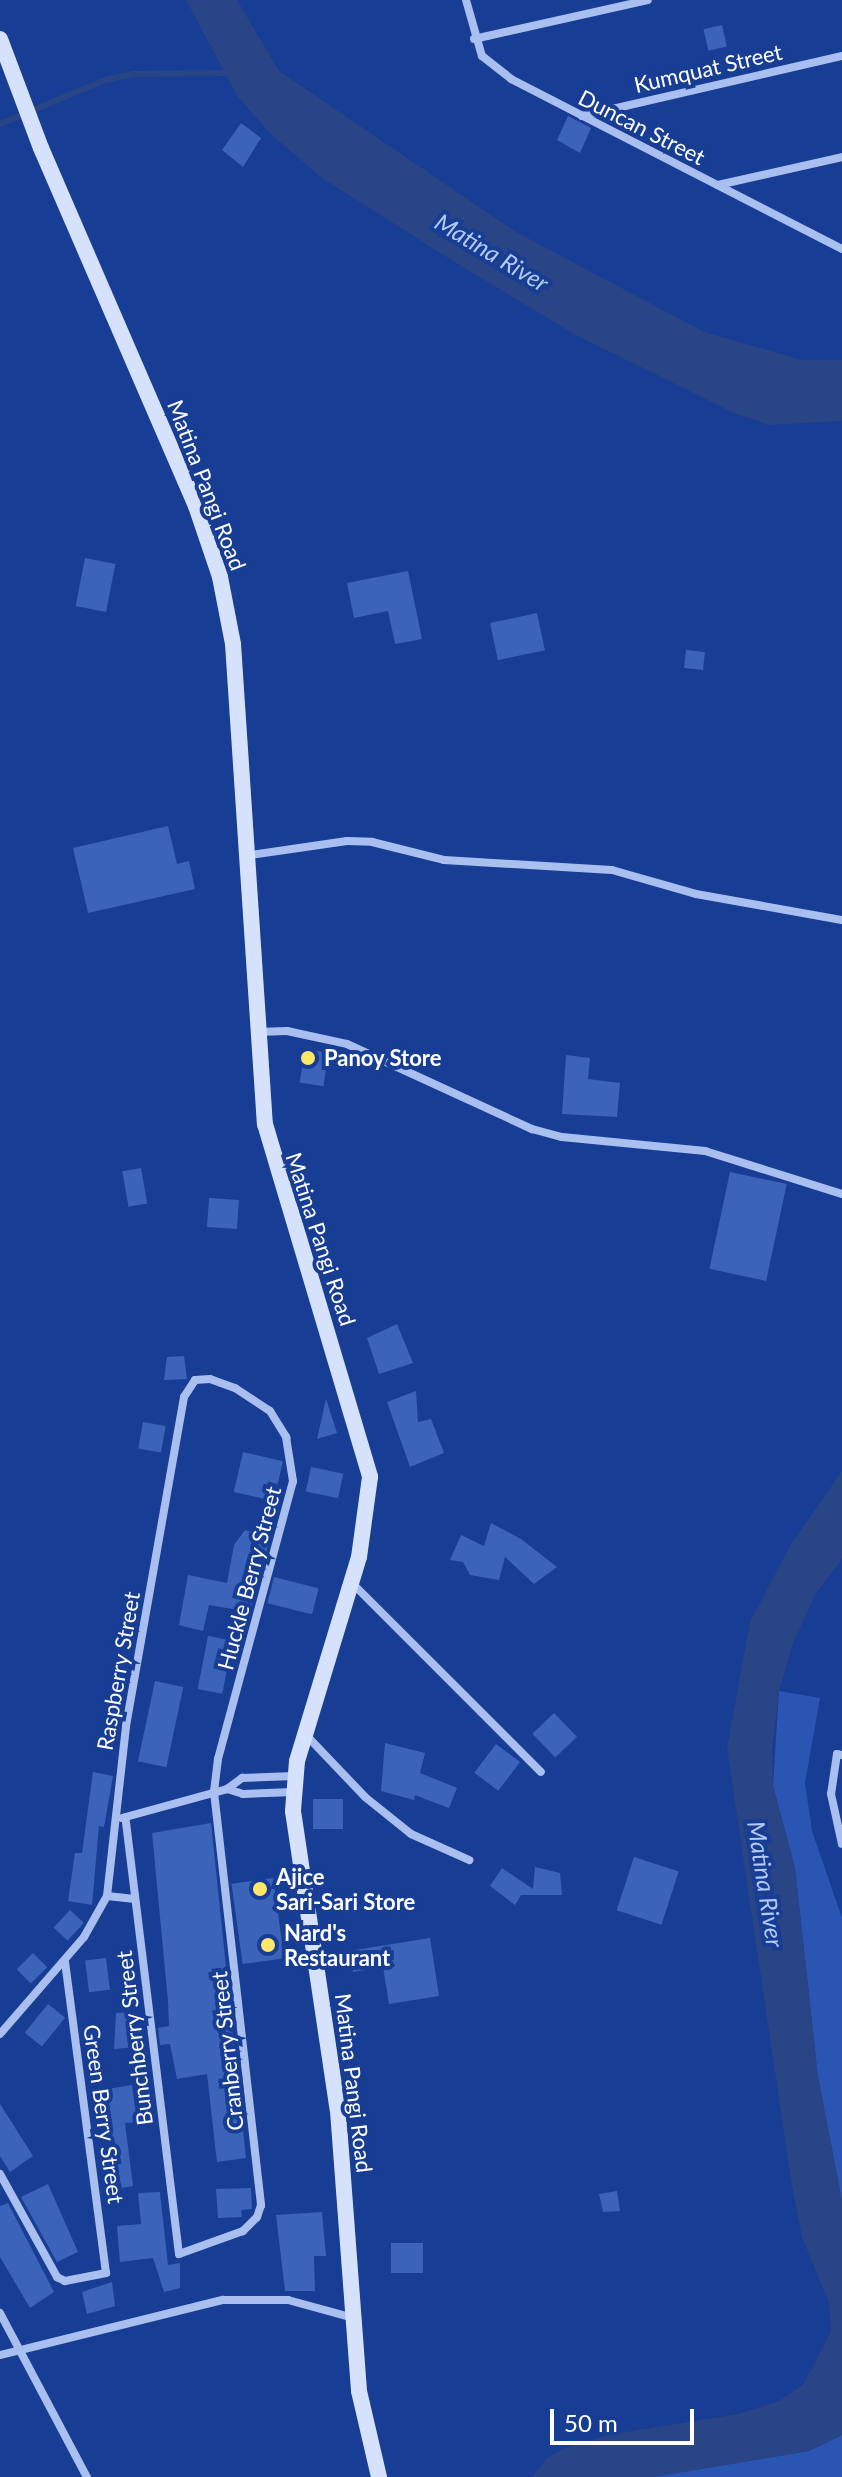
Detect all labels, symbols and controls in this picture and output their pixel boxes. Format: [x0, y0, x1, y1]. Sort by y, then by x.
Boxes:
street label: Kumquat Street [631, 38, 785, 98]
street label: Duncan Street [574, 84, 710, 170]
water label: Matina River [430, 207, 554, 297]
street label: Matina Pangi Road [162, 396, 252, 574]
place label: Panoy Store [324, 1045, 442, 1071]
marker: Panoy Store [299, 1049, 317, 1067]
street label: Matina Pangi Road [281, 1149, 361, 1329]
street label: Huckle Berry Street [212, 1483, 286, 1673]
street label: Raspberry Street [91, 1589, 145, 1753]
water label: Matina River [742, 1819, 790, 1949]
place label: Ajice Sari-Sari Store [276, 1863, 415, 1914]
marker: Ajice Sari-Sari Store [251, 1880, 269, 1898]
place label: Nard's Restaurant [284, 1919, 390, 1970]
marker: Nard's Restaurant [259, 1936, 277, 1954]
street label: Bunchberry Street [110, 1949, 158, 2127]
street label: Cranberry Street [205, 1970, 249, 2132]
street label: Matina Pangi Road [330, 1992, 378, 2174]
street label: Green Berry Street [78, 2022, 130, 2206]
scale bar [554, 2393, 698, 2443]
text: 50 m [564, 2408, 618, 2437]

